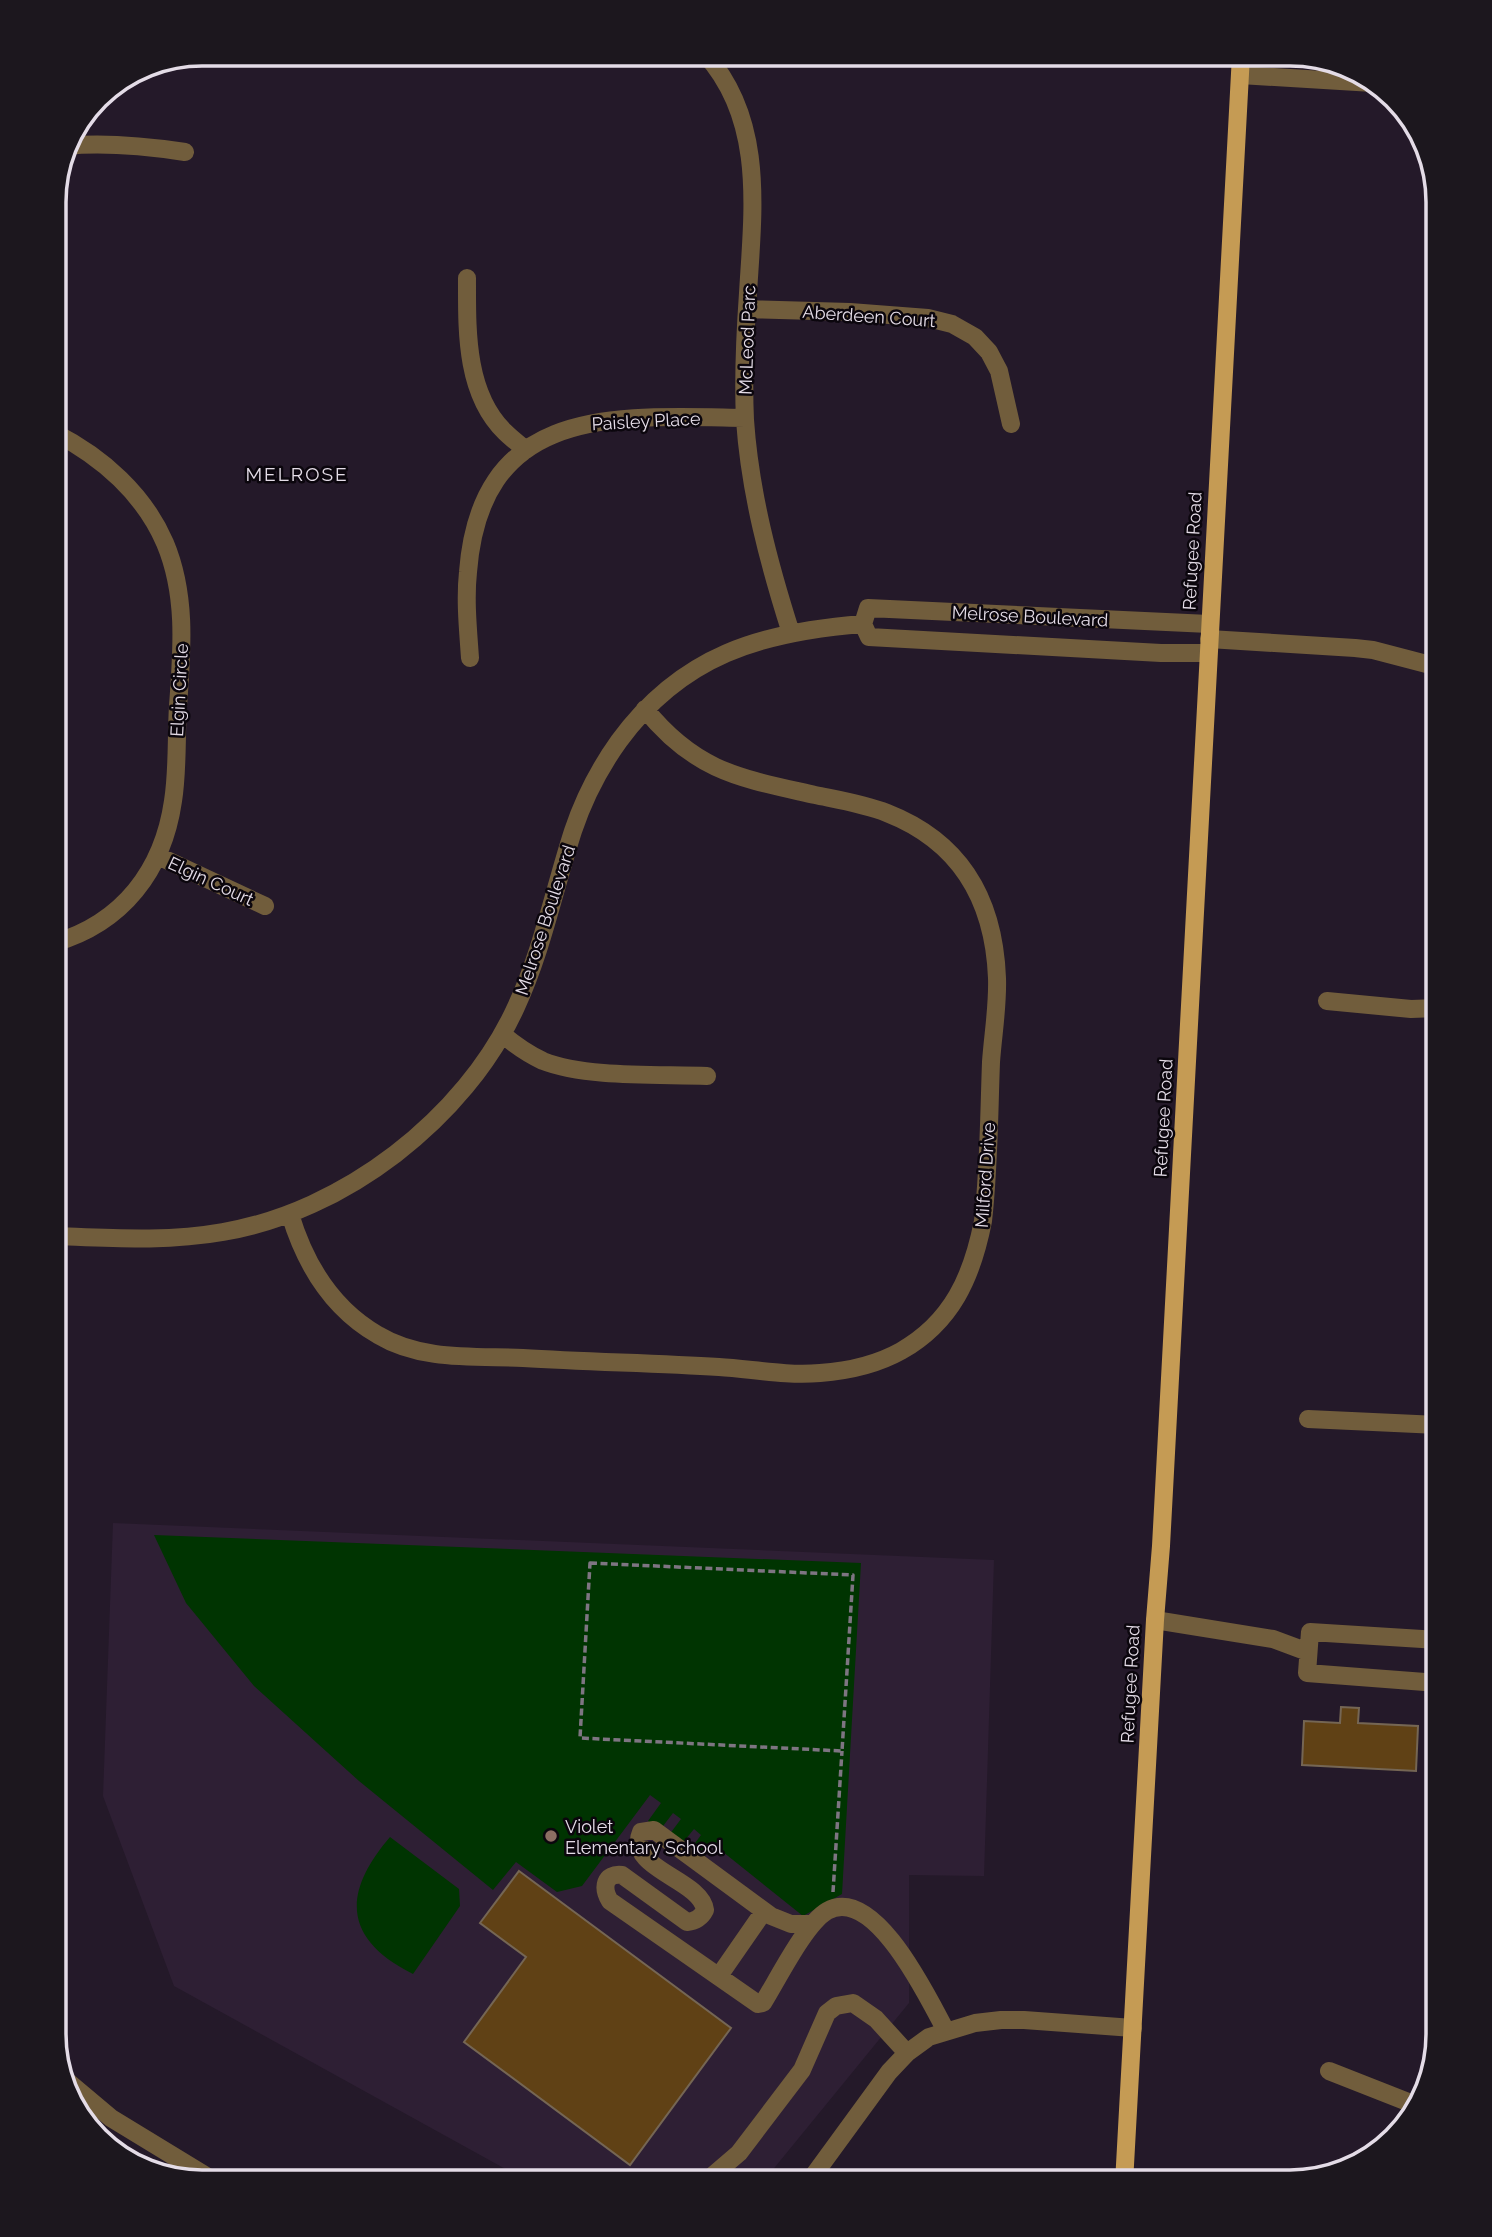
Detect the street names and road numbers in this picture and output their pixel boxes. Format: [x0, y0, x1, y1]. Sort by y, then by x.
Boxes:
street label: McLeod Parc [735, 285, 759, 395]
street label: Aberdeen Court [802, 301, 936, 331]
street label: Paisley Place [591, 408, 701, 434]
street label: Refugee Road [1178, 491, 1206, 611]
street label: Melrose Boulevard [951, 601, 1109, 631]
street label: Elgin Circle [166, 642, 192, 737]
street label: Melrose Boulevard [511, 842, 579, 998]
street label: Elgin Court [165, 852, 257, 910]
street label: Refugee Road [1149, 1058, 1177, 1178]
street label: Milford Drive [971, 1121, 999, 1228]
street label: Refugee Road [1116, 1624, 1144, 1744]

